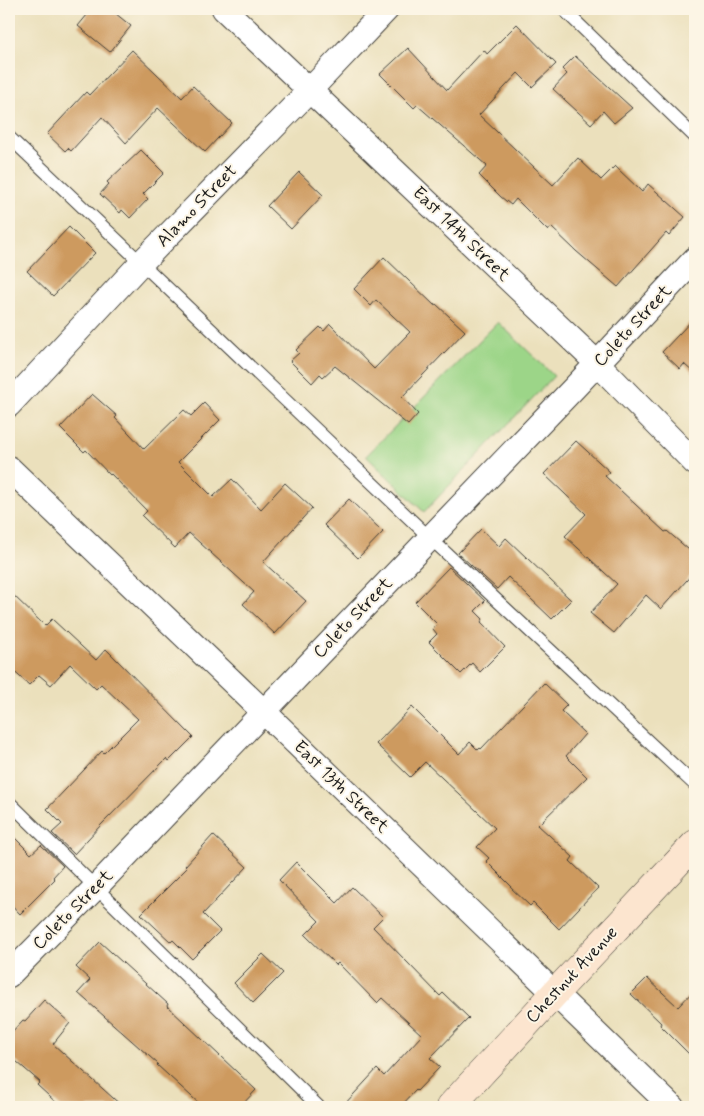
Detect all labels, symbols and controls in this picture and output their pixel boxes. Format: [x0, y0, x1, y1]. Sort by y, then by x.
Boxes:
street label: Alamo Street [151, 159, 243, 253]
street label: East 14th Street [407, 181, 515, 287]
street label: Coleto Street [589, 279, 678, 372]
street label: Coleto Street [308, 572, 398, 664]
street label: East 13th Street [288, 735, 394, 839]
street label: Coleto Street [28, 864, 119, 955]
street label: Chestnut Avenue [521, 921, 623, 1029]

